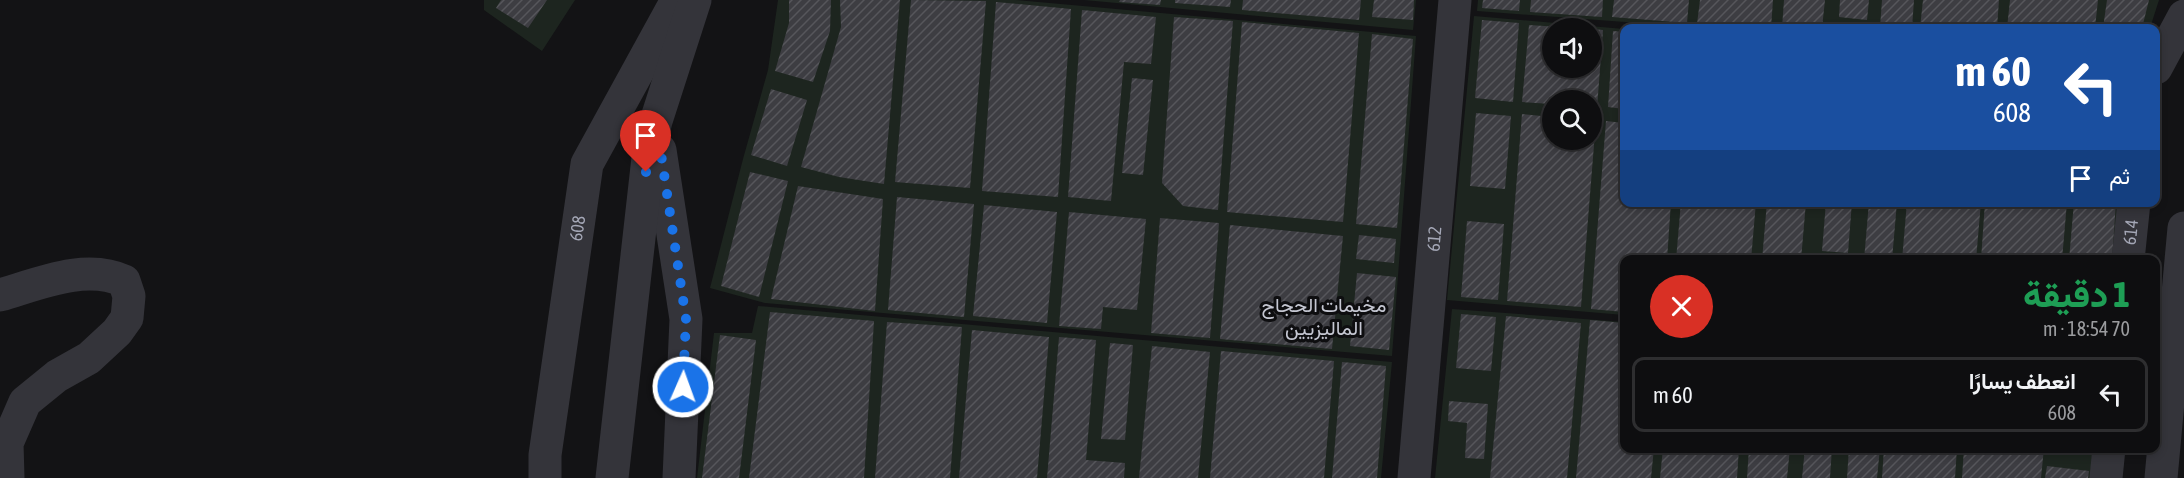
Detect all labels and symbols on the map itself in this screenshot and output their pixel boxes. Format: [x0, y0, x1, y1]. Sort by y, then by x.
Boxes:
pin [620, 110, 671, 172]
street label: 608 [565, 214, 589, 242]
street label: 614 [2119, 218, 2142, 246]
street label: 612 [1422, 225, 1446, 252]
district label: مخيمات الحجاج الماليزيين [1262, 293, 1386, 341]
position arrow [651, 355, 715, 419]

